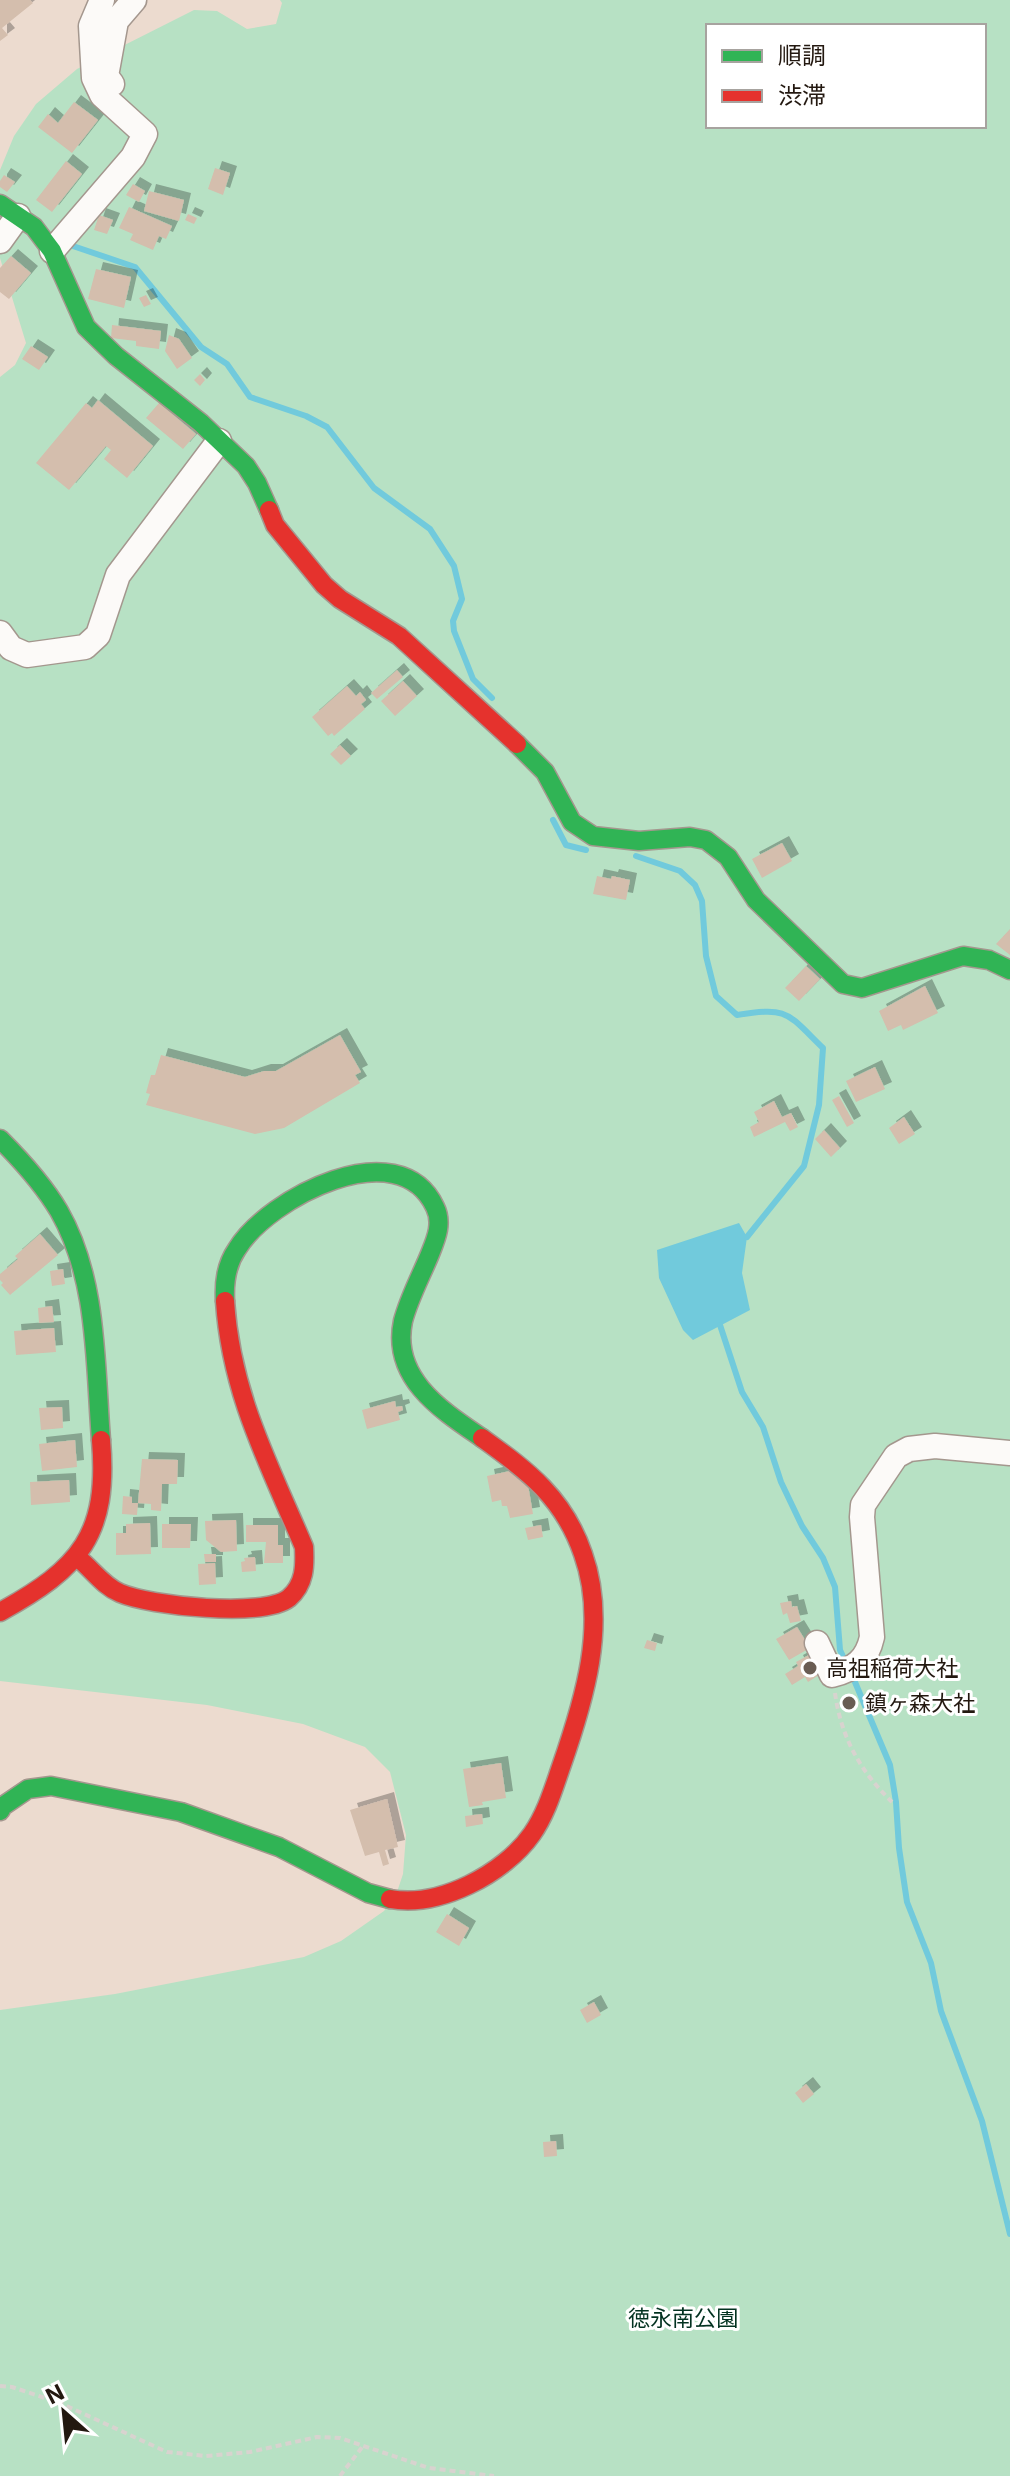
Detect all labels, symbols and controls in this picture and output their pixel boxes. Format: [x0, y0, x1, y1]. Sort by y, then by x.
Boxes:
legend [706, 24, 986, 128]
text: 順調 [778, 41, 826, 70]
text: 渋滞 [778, 81, 826, 110]
place label: 高祖稲荷大社 [826, 1655, 958, 1681]
marker: 高祖稲荷大社 [801, 1659, 819, 1677]
place label: 鎮ヶ森大社 [865, 1690, 975, 1716]
marker: 鎮ヶ森大社 [840, 1694, 858, 1712]
park label: 徳永南公園 [628, 2305, 738, 2331]
north arrow [24, 2372, 104, 2452]
text: N [42, 2379, 68, 2410]

